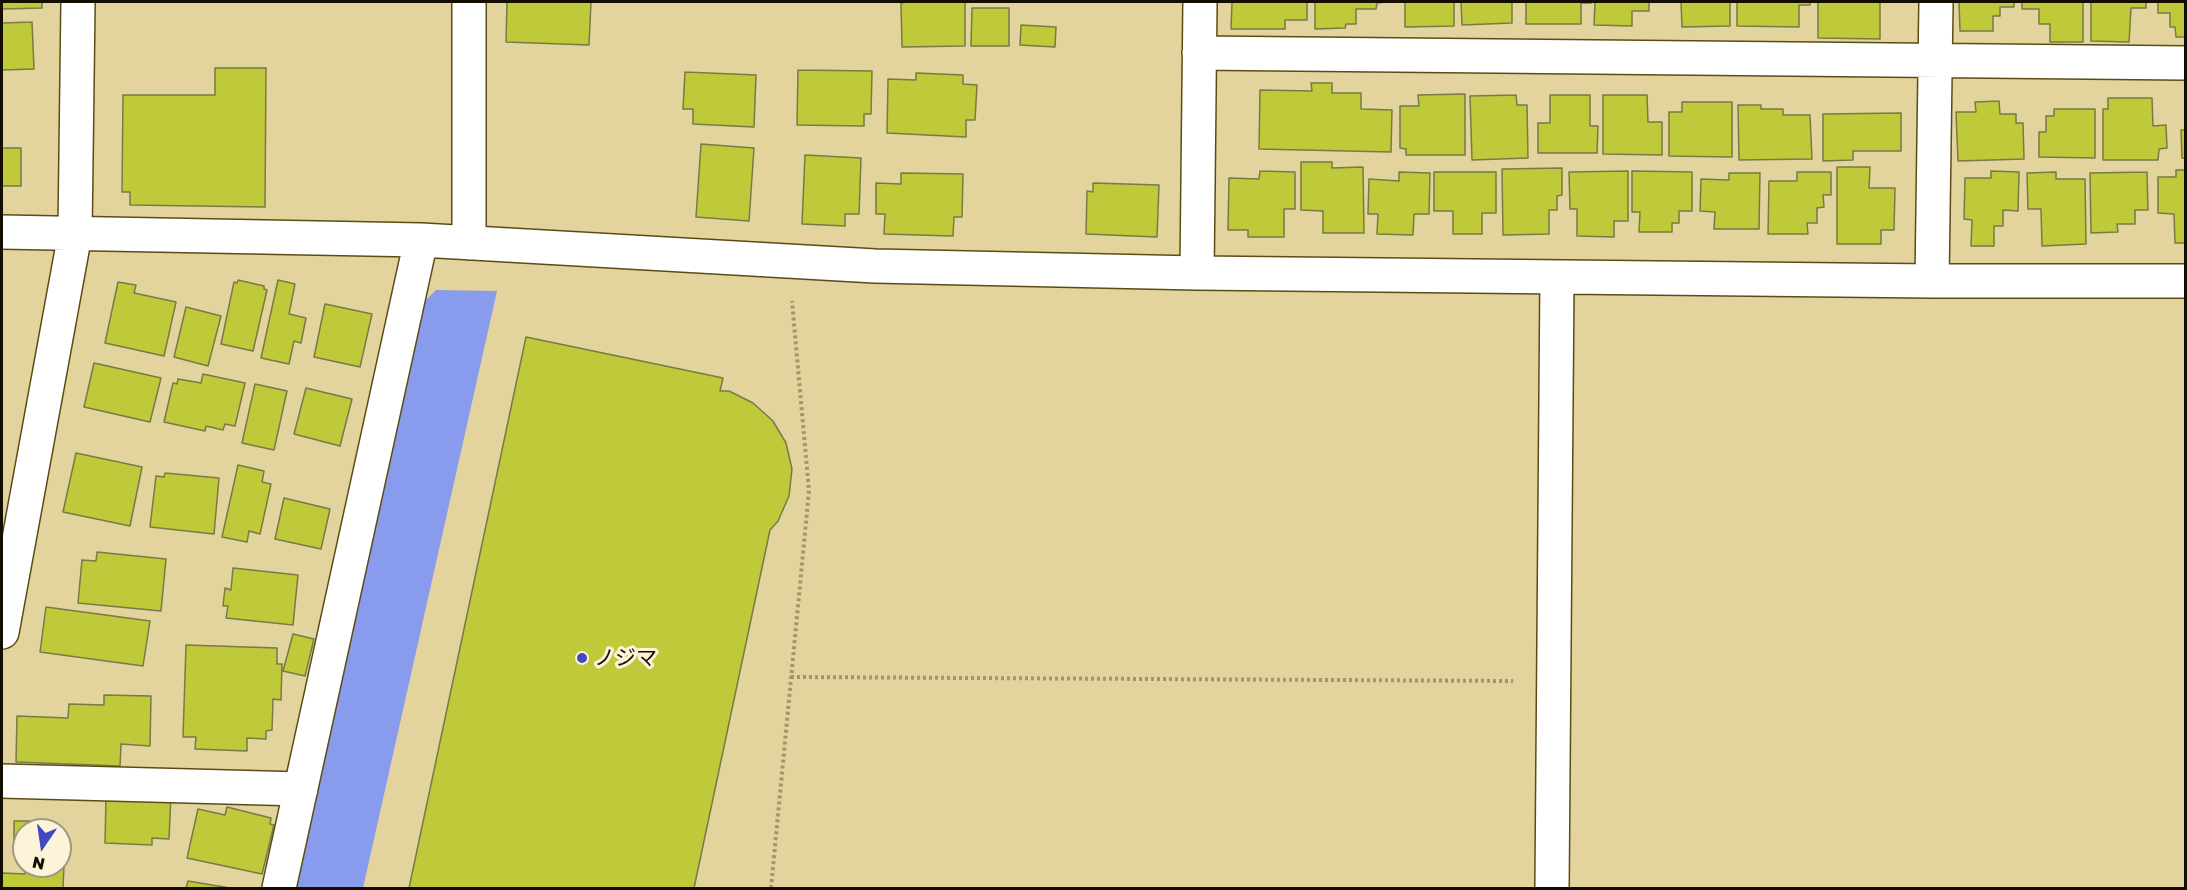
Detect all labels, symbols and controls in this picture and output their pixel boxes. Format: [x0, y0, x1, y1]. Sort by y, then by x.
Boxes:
place label: ノジマ [594, 645, 657, 671]
marker: ノジマ [575, 651, 589, 665]
north arrow [12, 818, 72, 878]
text: N [30, 852, 47, 875]

